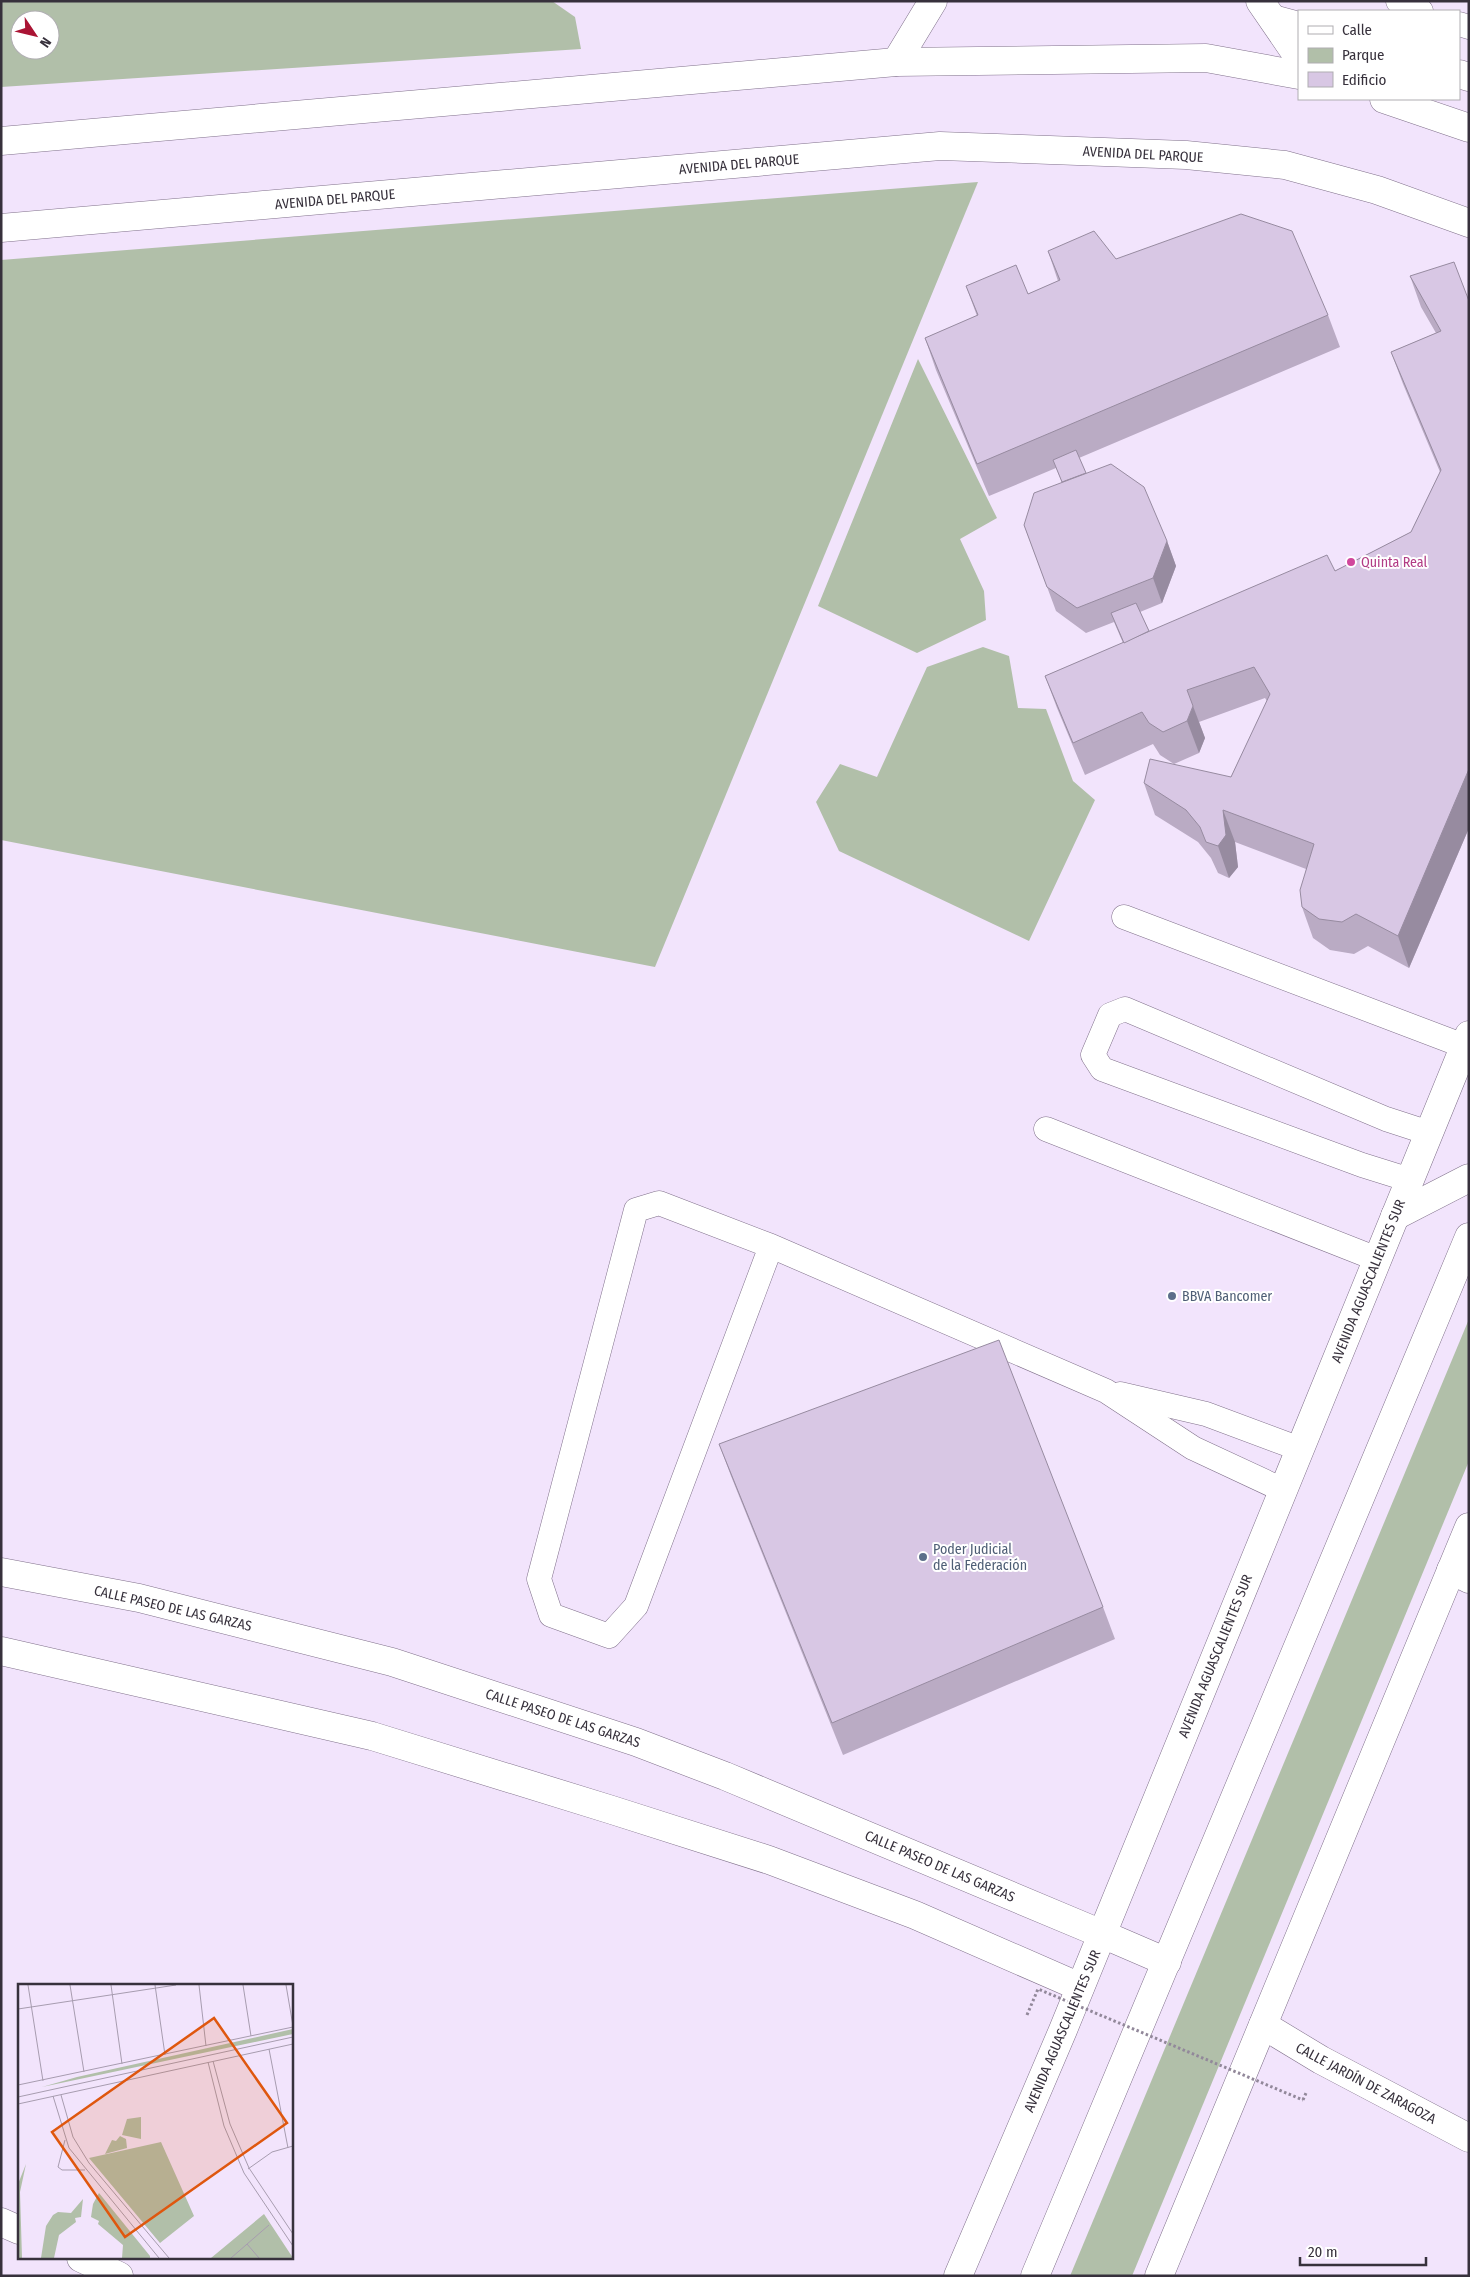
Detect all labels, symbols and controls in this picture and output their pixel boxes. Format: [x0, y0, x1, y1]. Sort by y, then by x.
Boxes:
north arrow [10, 10, 60, 60]
legend [1298, 10, 1460, 100]
text: Calle [1342, 21, 1372, 39]
text: N [36, 34, 55, 50]
text: Parque [1342, 46, 1385, 64]
text: Edificio [1342, 71, 1387, 89]
street label: AVENIDA DEL PARQUE [1082, 143, 1204, 166]
street label: AVENIDA DEL PARQUE [678, 151, 800, 178]
street label: AVENIDA DEL PARQUE [274, 186, 396, 213]
place label: Quinta Real [1361, 554, 1428, 571]
marker: Quinta Real [1345, 556, 1357, 568]
street label: AVENIDA AGUASCALIENTES SUR [1328, 1197, 1409, 1365]
place label: BBVA Bancomer [1182, 1288, 1272, 1305]
marker: BBVA Bancomer [1166, 1290, 1178, 1302]
place label: Poder Judicial de la Federación [933, 1541, 1027, 1574]
marker: Poder Judicial de la Federación [917, 1551, 929, 1563]
street label: AVENIDA AGUASCALIENTES SUR [1175, 1572, 1256, 1740]
street label: CALLE PASEO DE LAS GARZAS [92, 1582, 254, 1635]
street label: CALLE PASEO DE LAS GARZAS [483, 1685, 642, 1752]
street label: CALLE PASEO DE LAS GARZAS [862, 1827, 1018, 1906]
street label: AVENIDA AGUASCALIENTES SUR [1021, 1947, 1105, 2115]
inset map [18, 1984, 292, 2260]
street label: CALLE JARDÍN DE ZARAGOZA [1293, 2038, 1440, 2128]
scale bar [1300, 2234, 1426, 2266]
text: 20 m [1308, 2243, 1338, 2261]

